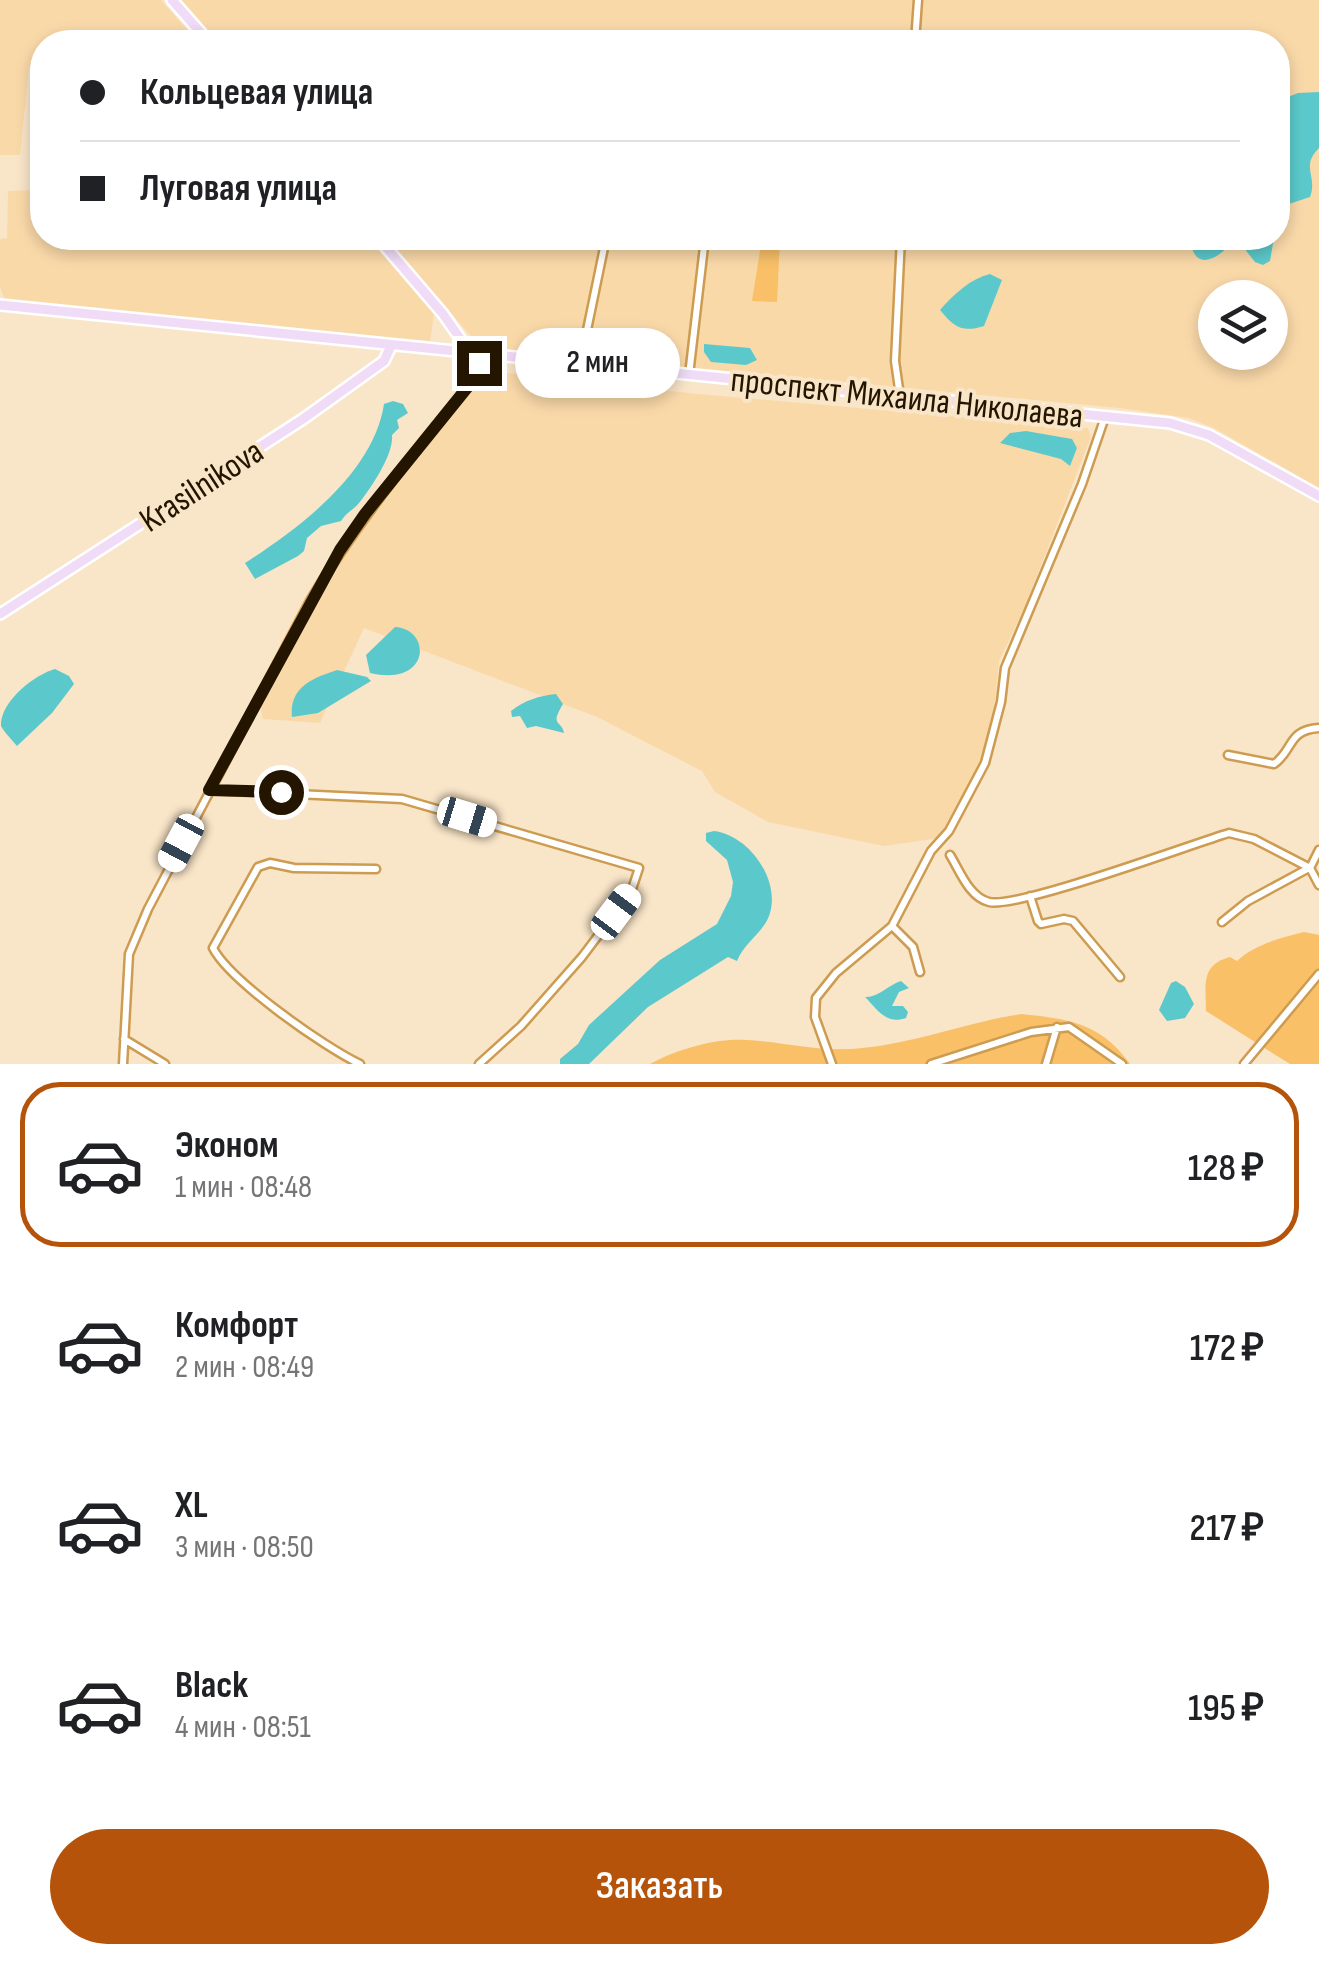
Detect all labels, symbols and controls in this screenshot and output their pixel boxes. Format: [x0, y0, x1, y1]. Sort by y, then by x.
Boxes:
text: Кольцевая улица [140, 70, 373, 115]
text: Луговая улица [140, 166, 337, 211]
map controls [1198, 280, 1288, 370]
button: layers [1198, 280, 1288, 370]
callout: 2 мин [514, 328, 679, 398]
route end [457, 341, 502, 386]
text: 2 мин [566, 343, 629, 382]
street label: проспект Михаила Николаева [729, 359, 1085, 438]
street label: Krasilnikova [132, 430, 272, 542]
route start [259, 770, 304, 815]
car [434, 794, 500, 840]
car [154, 809, 208, 877]
car [586, 879, 646, 945]
icon: car [55, 1120, 145, 1210]
text: Эконом [175, 1123, 279, 1168]
text: 128 ₽ [1188, 1146, 1264, 1191]
text: 1 мин · 08:48 [175, 1168, 312, 1207]
icon: car [55, 1300, 145, 1390]
text: Комфорт [175, 1303, 298, 1348]
text: 172 ₽ [1190, 1326, 1264, 1371]
text: 2 мин · 08:49 [175, 1348, 314, 1387]
icon: car [55, 1480, 145, 1570]
text: XL [175, 1483, 208, 1528]
text: 217 ₽ [1190, 1506, 1264, 1551]
text: 3 мин · 08:50 [175, 1528, 314, 1567]
icon: car [55, 1660, 145, 1750]
text: Black [175, 1663, 248, 1708]
text: 195 ₽ [1188, 1686, 1264, 1731]
text: 4 мин · 08:51 [175, 1708, 311, 1747]
button: Заказать [50, 1829, 1269, 1944]

